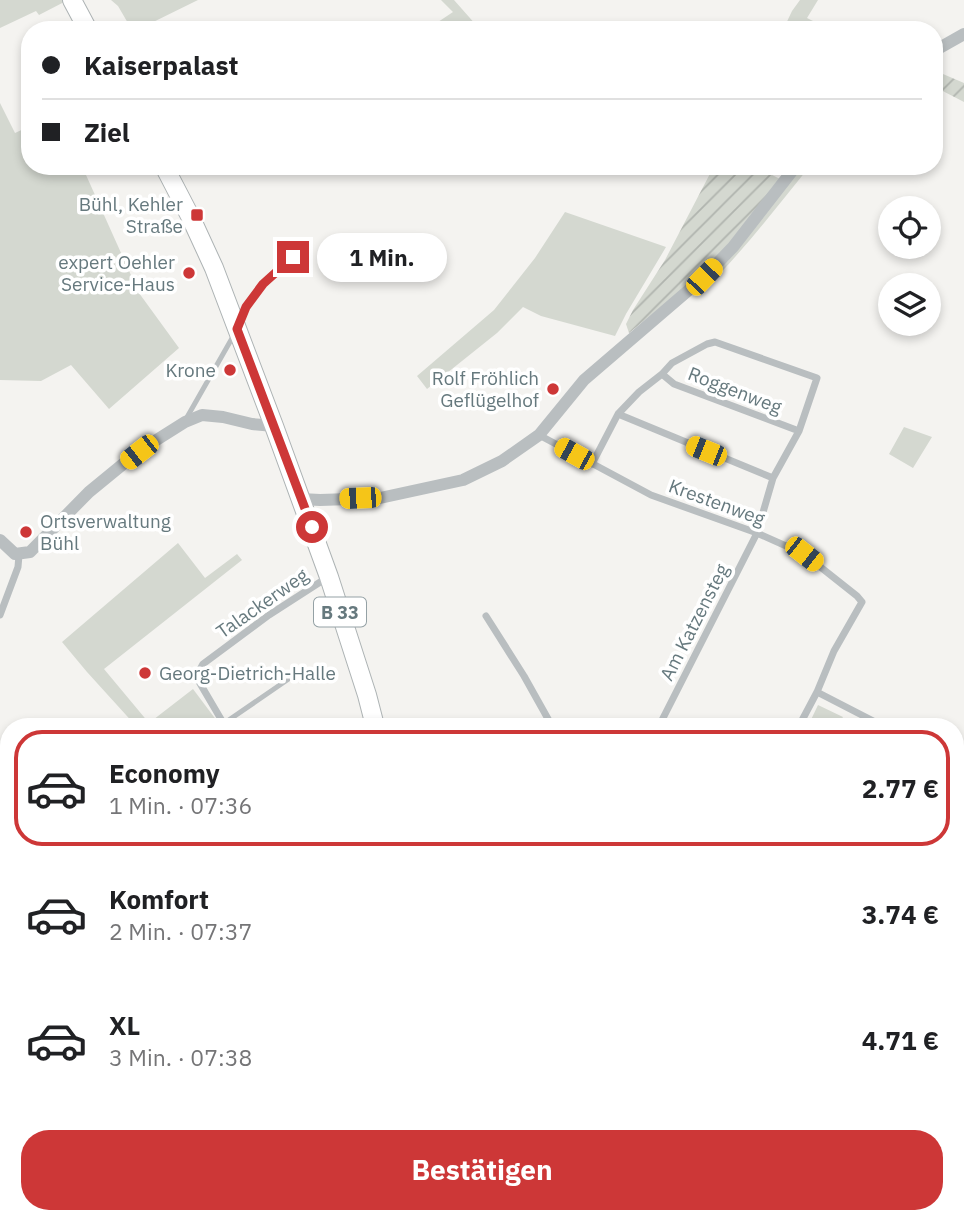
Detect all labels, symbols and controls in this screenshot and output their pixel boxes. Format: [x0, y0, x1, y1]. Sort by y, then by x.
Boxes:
text: Kaiserpalast [84, 48, 238, 82]
text: Ziel [84, 115, 130, 149]
place label: Bühl, Kehler Straße [79, 192, 183, 238]
map controls [878, 196, 941, 336]
button: locate [878, 196, 941, 259]
marker: Bühl, Kehler Straße [189, 207, 205, 223]
callout: 1 Min. [318, 232, 447, 282]
route end [277, 241, 309, 273]
text: 1 Min. [349, 242, 415, 272]
place label: expert Oehler Service-Haus [58, 250, 175, 296]
car [682, 255, 727, 299]
marker: expert Oehler Service-Haus [181, 265, 197, 281]
button: layers [878, 273, 941, 336]
place label: Krone [165, 358, 216, 382]
street label: Roggenweg [685, 361, 785, 419]
marker: Krone [222, 362, 238, 378]
place label: Rolf Fröhlich Geflügelhof [432, 366, 539, 412]
marker: Rolf Fröhlich Geflügelhof [545, 381, 561, 397]
car [116, 431, 163, 473]
car [683, 433, 730, 469]
car [551, 435, 598, 473]
street label: Krestenweg [665, 473, 769, 531]
car [339, 487, 382, 509]
place label: Ortsverwaltung Bühl [40, 509, 171, 555]
route start [296, 511, 328, 543]
marker: Ortsverwaltung Bühl [18, 524, 34, 540]
car [781, 533, 828, 575]
street label: Am Katzensteg [654, 560, 734, 684]
street label: Talackerweg [211, 563, 313, 643]
road number: B 33 [314, 598, 366, 626]
place label: Georg-Dietrich-Halle [159, 661, 336, 685]
marker: Georg-Dietrich-Halle [137, 665, 153, 681]
text: Economy [109, 756, 220, 790]
icon: car [25, 757, 88, 820]
text: 2.77 € [862, 771, 939, 805]
text: 1 Min. · 07:36 [109, 790, 252, 820]
text: Komfort [109, 882, 209, 916]
icon: car [25, 883, 88, 946]
text: 3.74 € [862, 897, 939, 931]
text: 2 Min. · 07:37 [109, 916, 252, 946]
text: XL [109, 1008, 140, 1042]
icon: car [25, 1009, 88, 1072]
text: 4.71 € [862, 1023, 939, 1057]
text: 3 Min. · 07:38 [109, 1042, 252, 1072]
button: Bestätigen [21, 1130, 943, 1210]

